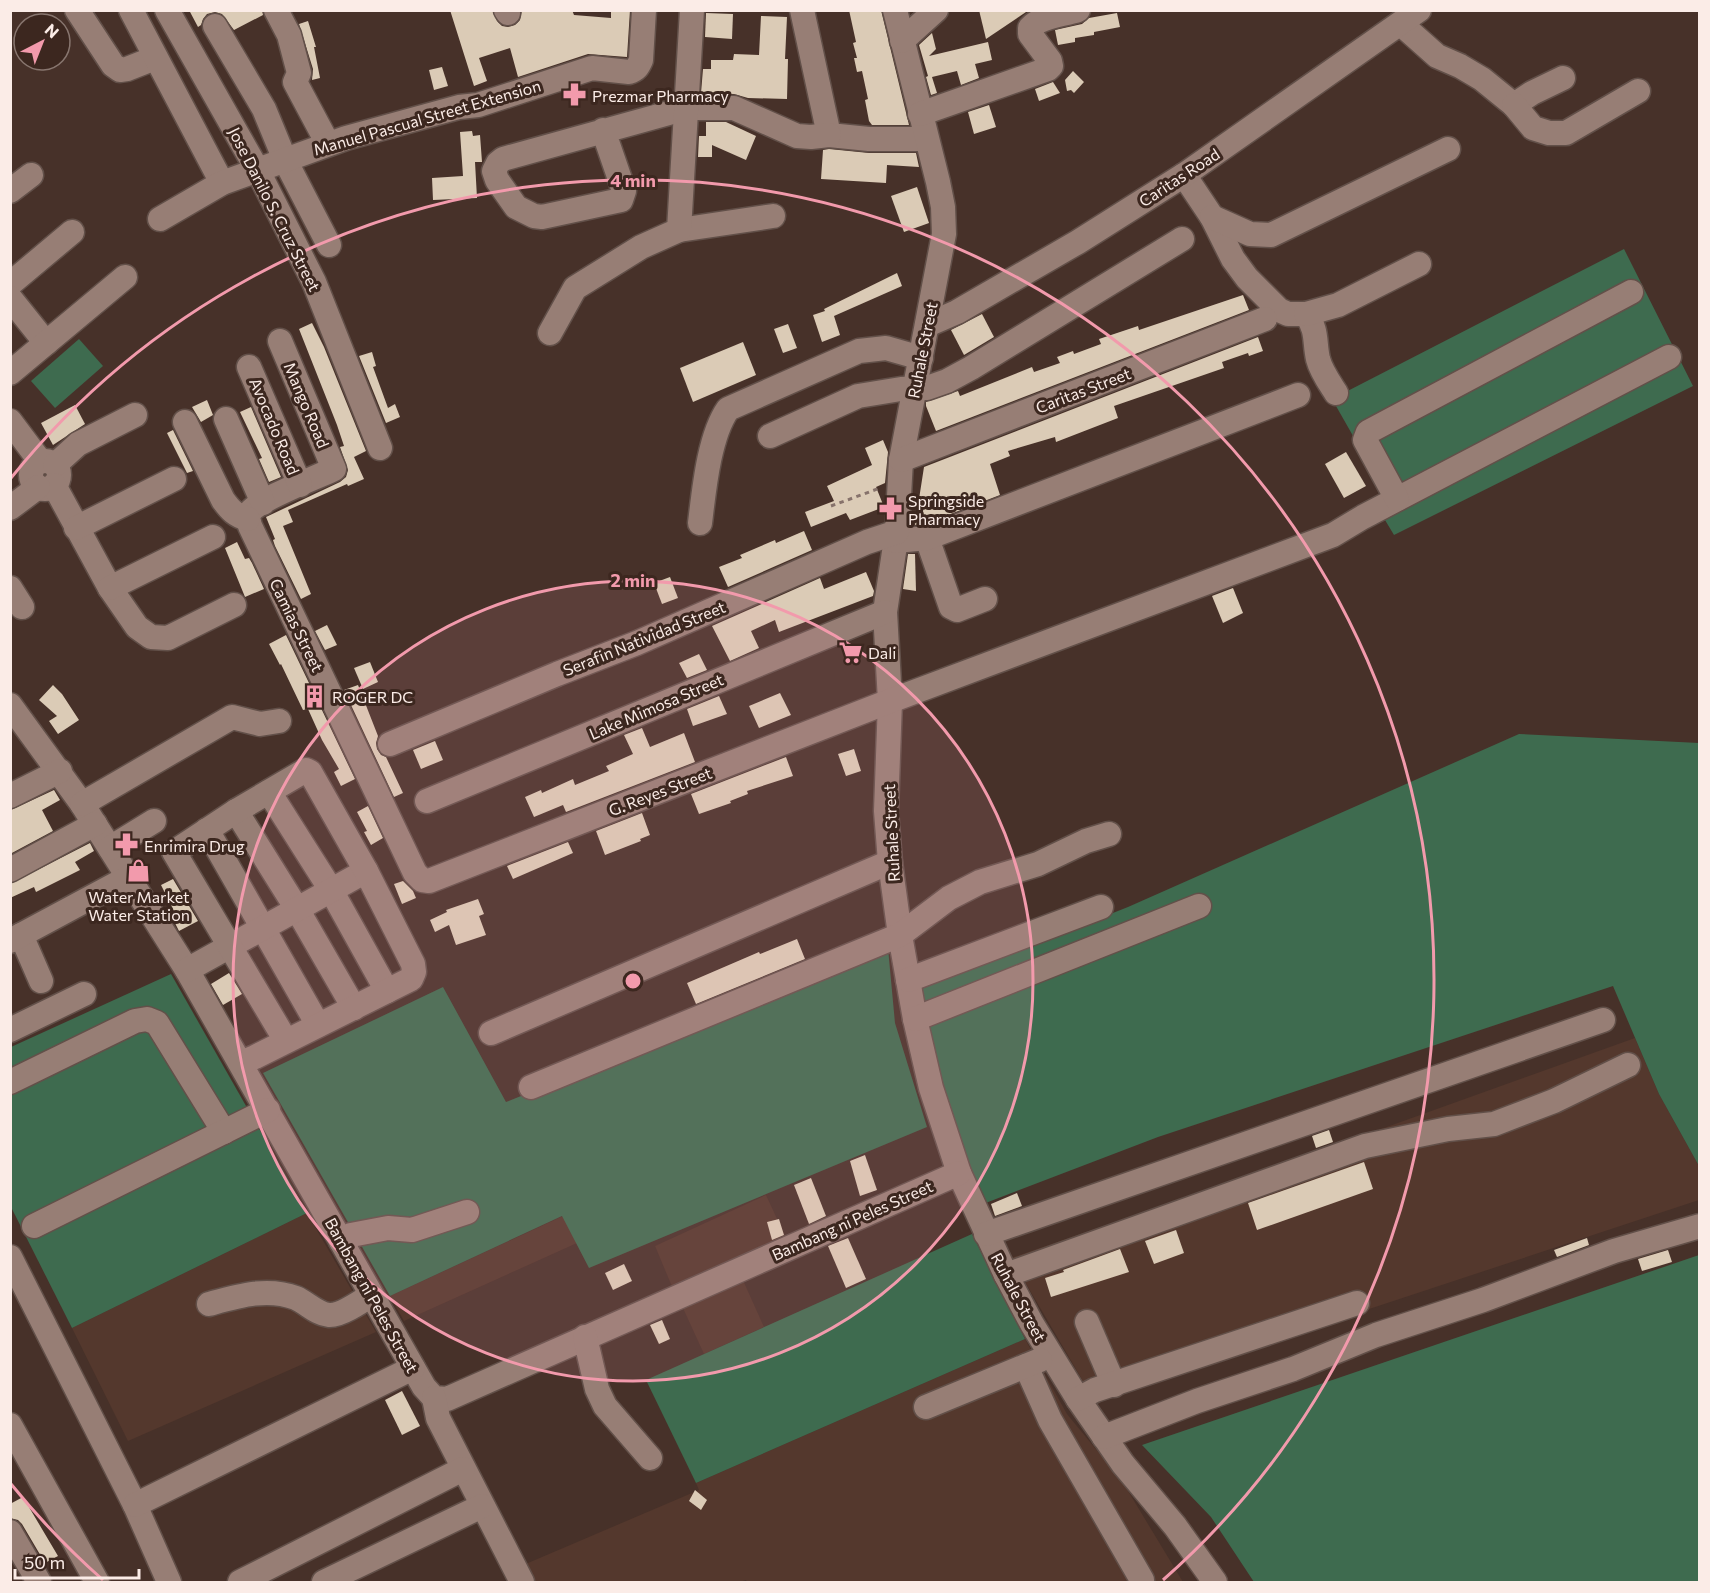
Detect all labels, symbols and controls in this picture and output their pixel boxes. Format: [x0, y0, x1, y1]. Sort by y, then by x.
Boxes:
north arrow [12, 12, 72, 72]
text: N [42, 19, 63, 42]
street label: Manuel Pascual Street Extension [311, 75, 543, 159]
pharmacy icon: Prezmar Pharmacy [561, 82, 587, 108]
place label: Prezmar Pharmacy [592, 86, 729, 105]
street label: Jose Danilo S. Cruz Street [225, 124, 325, 295]
street label: Caritas Road [1135, 144, 1223, 210]
text: 4 min [610, 169, 656, 191]
street label: Ruhale Street [903, 300, 941, 400]
street label: Mango Road [280, 359, 334, 451]
street label: Caritas Street [1033, 363, 1134, 417]
street label: Avocado Road [246, 375, 304, 477]
place label: Springside Pharmacy [908, 491, 984, 528]
pharmacy icon: Springside Pharmacy [877, 496, 903, 522]
text: 2 min [611, 569, 655, 591]
street label: Camias Street [266, 575, 328, 675]
street label: Serafin Natividad Street [560, 597, 728, 679]
supermarket icon: Dali [837, 639, 863, 665]
place label: Dali [868, 643, 896, 662]
street label: Lake Mimosa Street [586, 669, 726, 743]
building icon: ROGER DC [301, 683, 327, 709]
place label: ROGER DC [332, 687, 413, 706]
street label: G. Reyes Street [606, 762, 715, 819]
street label: Ruhale Street [879, 783, 903, 882]
pharmacy icon: Enrimira Drug [113, 832, 139, 858]
place label: Enrimira Drug [144, 836, 245, 855]
shop icon: Water Market Water Station [126, 858, 152, 884]
place label: Water Market Water Station [88, 887, 190, 924]
centre of rings [623, 971, 643, 991]
street label: Bambang ni Peles Street [769, 1176, 936, 1264]
street label: Bambang ni Peles Street [322, 1214, 423, 1376]
street label: Ruhale Street [988, 1249, 1051, 1345]
scale bar [15, 1542, 140, 1580]
text: 50 m [24, 1551, 65, 1573]

